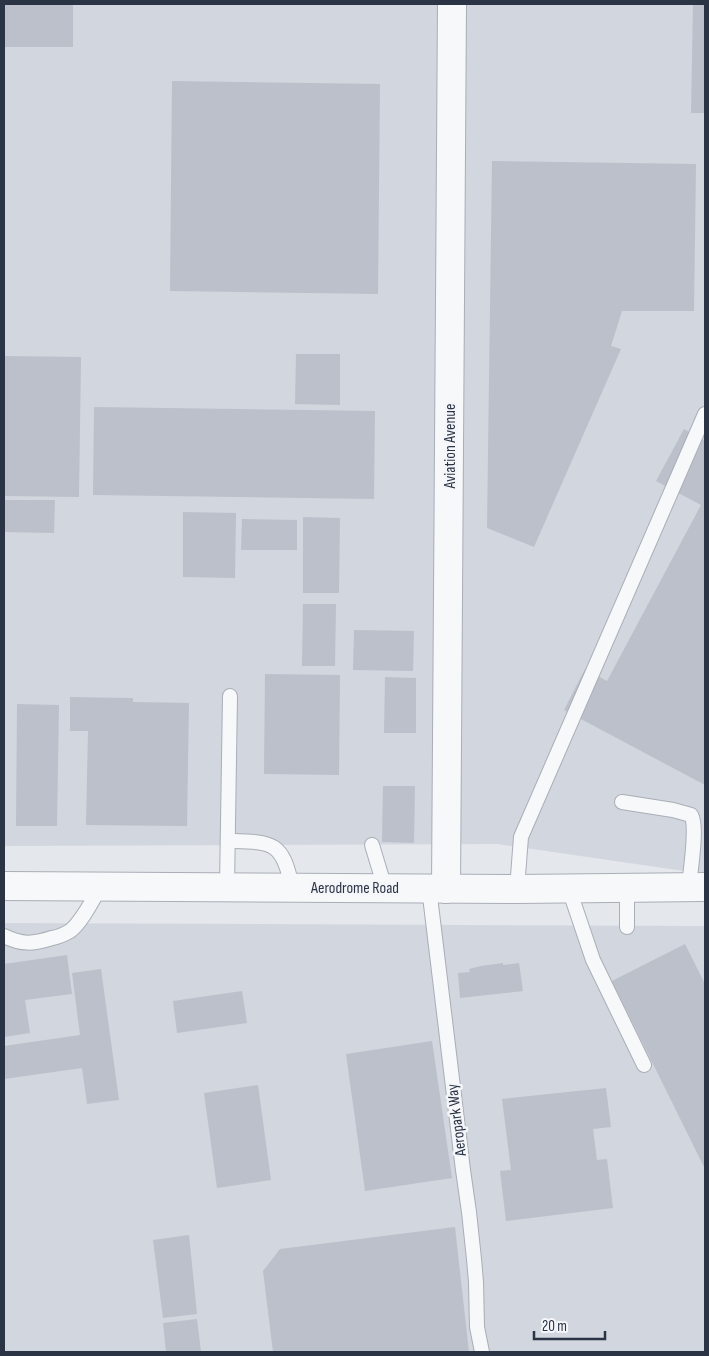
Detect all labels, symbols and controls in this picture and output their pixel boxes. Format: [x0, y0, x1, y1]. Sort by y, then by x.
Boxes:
street label: Aviation Avenue [441, 404, 460, 490]
street label: Aerodrome Road [310, 879, 399, 898]
street label: Aeropark Way [443, 1083, 471, 1158]
scale bar [534, 1308, 605, 1340]
text: 20 m [542, 1317, 567, 1336]

